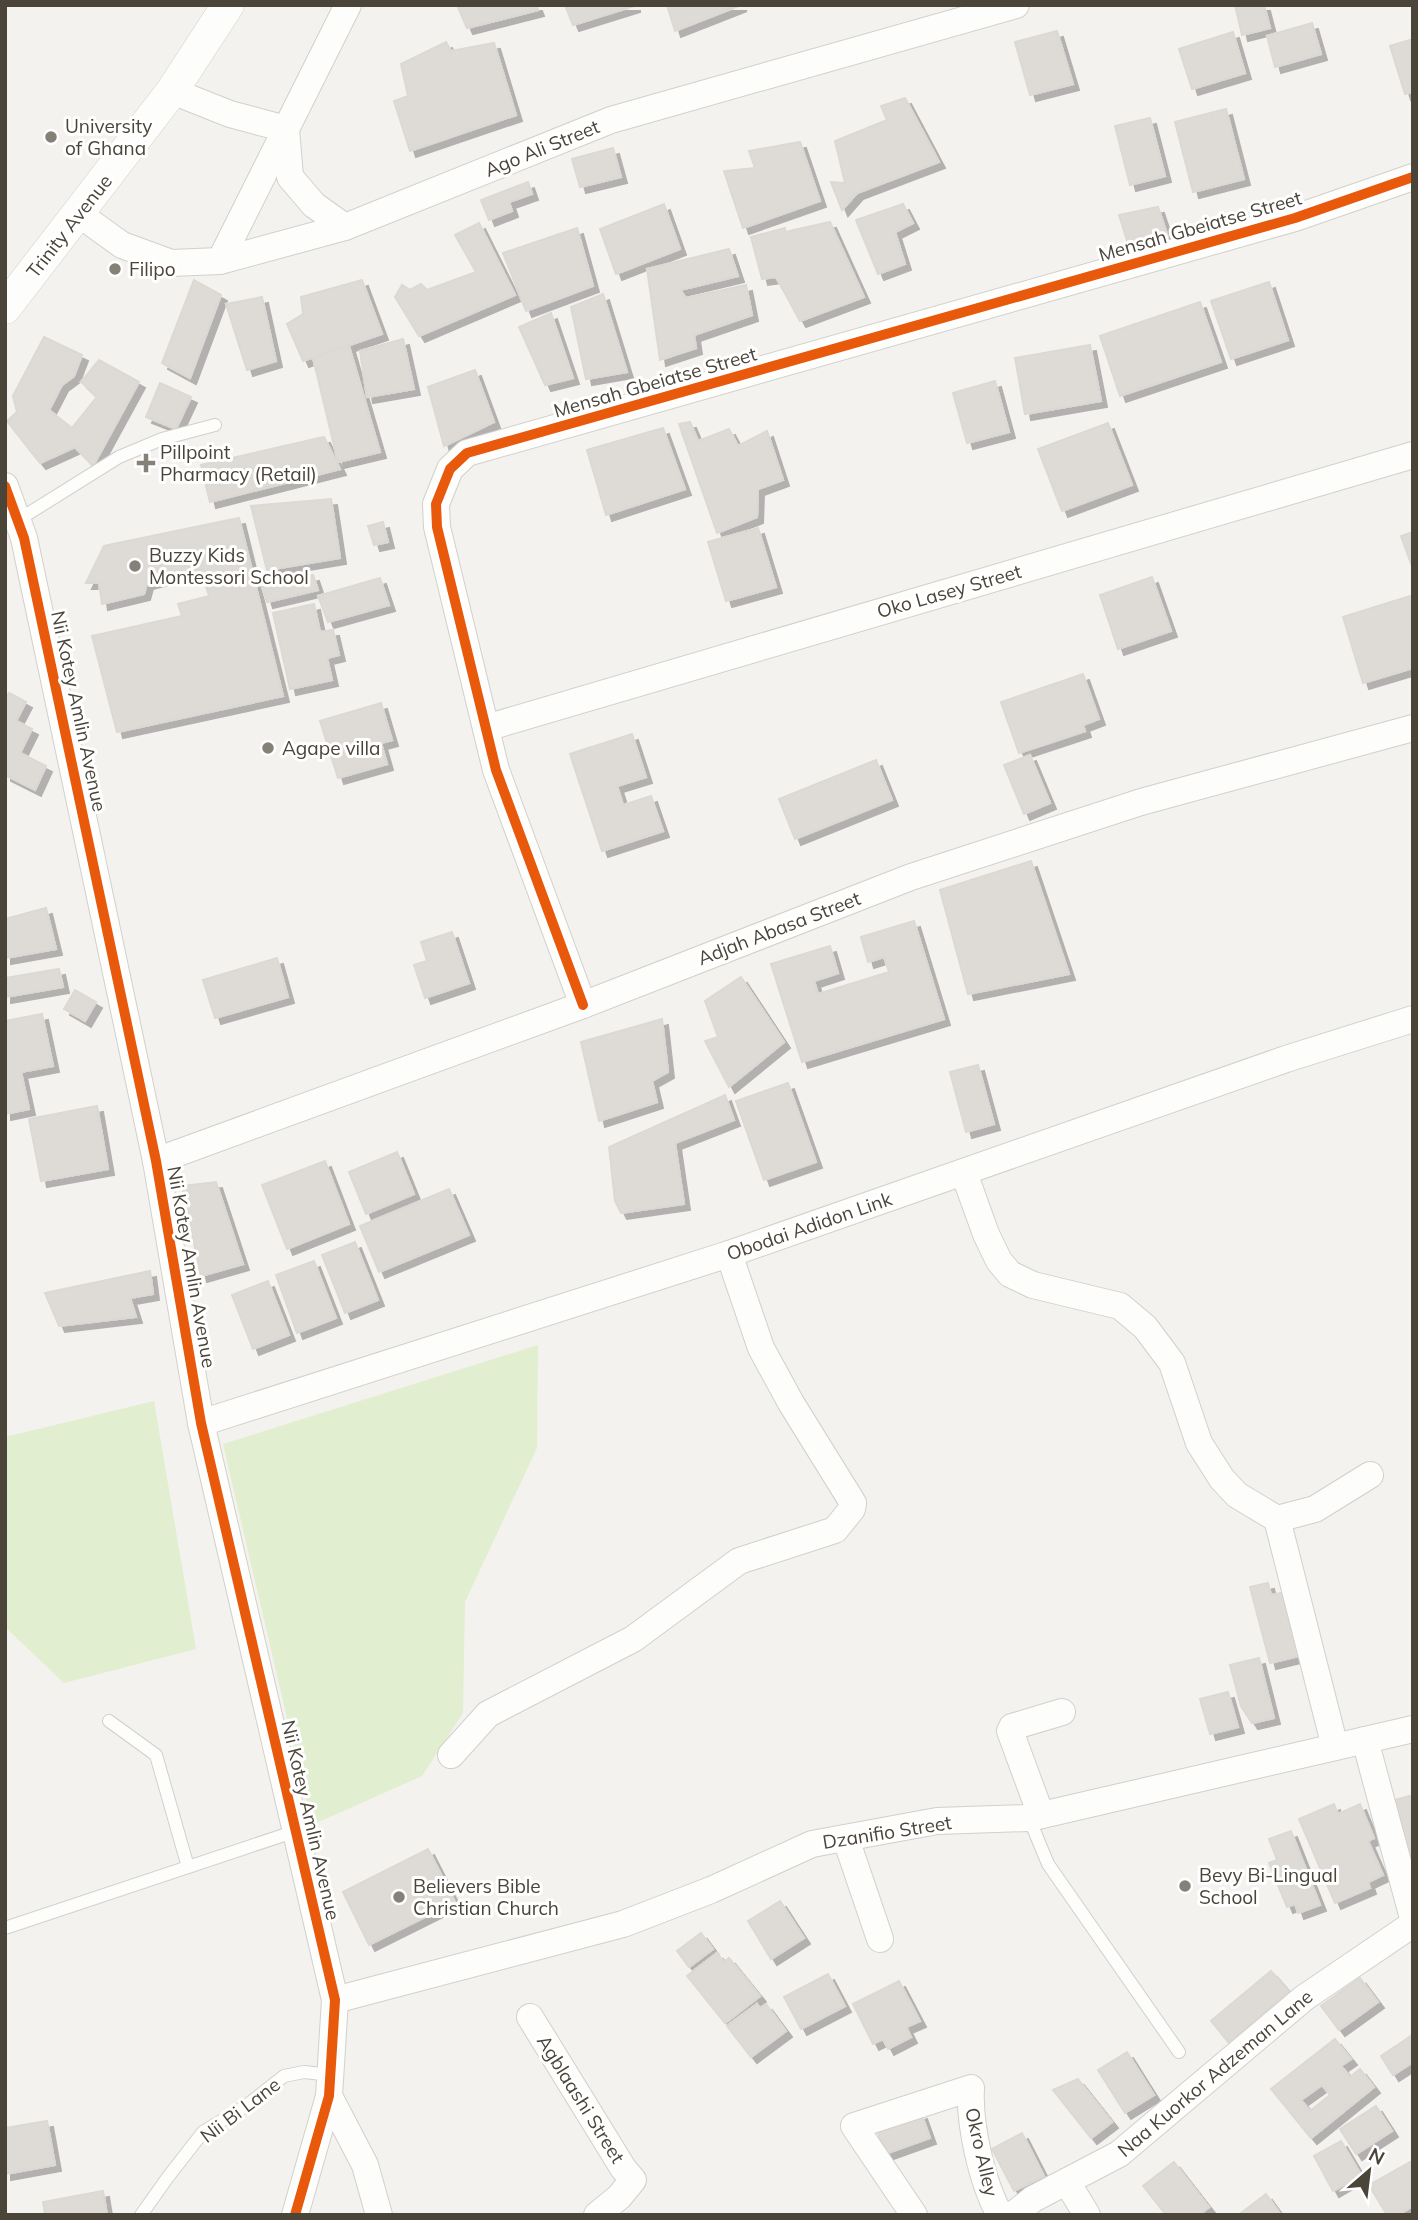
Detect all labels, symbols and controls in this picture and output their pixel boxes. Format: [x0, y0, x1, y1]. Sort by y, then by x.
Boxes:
place label: University of Ghana [65, 114, 152, 160]
street label: Ago Ali Street [481, 114, 603, 182]
marker: University of Ghana [43, 129, 59, 145]
street label: Trinity Avenue [21, 169, 117, 283]
street label: Mensah Gbeiatse Street [1096, 185, 1305, 266]
place label: Filipo [129, 257, 176, 281]
marker: Filipo [107, 261, 123, 277]
street label: Mensah Gbeiatse Street [551, 341, 760, 422]
place label: Pillpoint Pharmacy (Retail) [160, 440, 317, 486]
marker: Pillpoint Pharmacy (Retail) [138, 455, 154, 471]
place label: Buzzy Kids Montessori School [149, 543, 309, 589]
marker: Buzzy Kids Montessori School [127, 558, 143, 574]
street label: Oko Lasey Street [874, 559, 1024, 623]
street label: Nii Kotey Amlin Avenue [46, 608, 112, 814]
place label: Agape villa [282, 736, 380, 760]
marker: Agape villa [260, 740, 276, 756]
street label: Adjah Abasa Street [694, 886, 864, 970]
street label: Nii Kotey Amlin Avenue [162, 1164, 222, 1370]
street label: Obodai Adidon Link [723, 1186, 895, 1266]
street label: Nii Kotey Amlin Avenue [276, 1718, 346, 1922]
street label: Dzanifio Street [821, 1810, 954, 1854]
place label: Bevy Bi-Lingual School [1199, 1863, 1337, 1909]
place label: Believers Bible Christian Church [413, 1874, 559, 1920]
marker: Bevy Bi-Lingual School [1177, 1878, 1193, 1894]
marker: Believers Bible Christian Church [391, 1889, 407, 1905]
street label: Naa Kuorkor Adzeman Lane [1113, 1984, 1317, 2162]
street label: Agblaashi Street [532, 2030, 630, 2168]
street label: Nii Bi Lane [195, 2072, 285, 2148]
street label: Okro Alley [960, 2105, 1004, 2199]
north arrow [1334, 2136, 1404, 2206]
text: N [1365, 2142, 1389, 2170]

